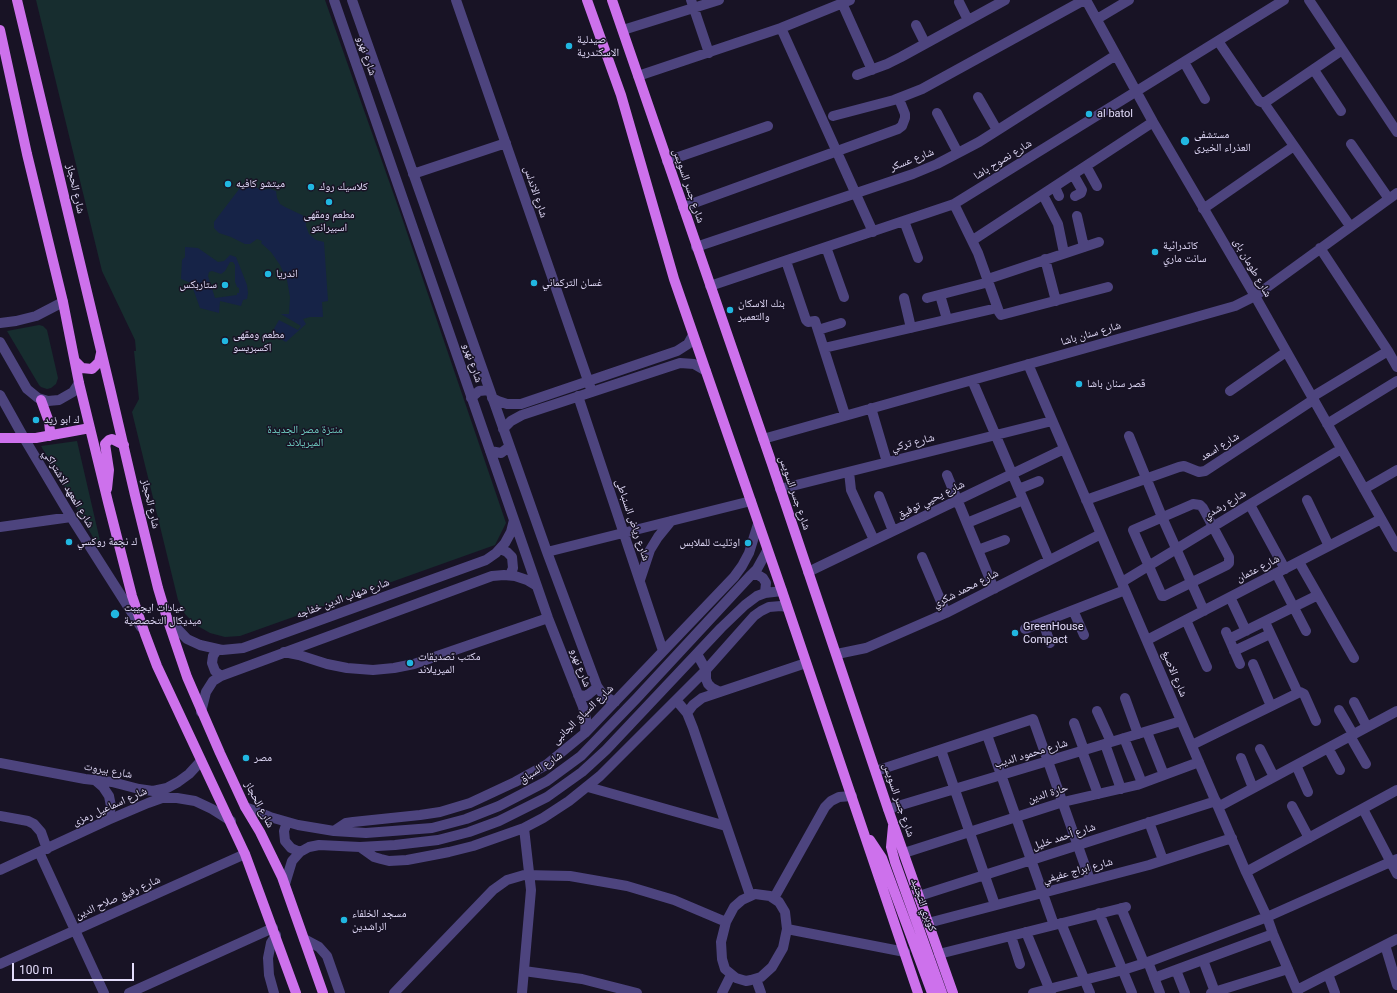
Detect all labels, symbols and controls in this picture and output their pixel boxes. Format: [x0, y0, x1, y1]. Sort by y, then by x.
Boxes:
place label: صيدلية الاسكندرية [577, 33, 619, 59]
street label: شارع نهرو [353, 35, 379, 77]
marker: صيدلية الاسكندرية [564, 41, 574, 51]
place label: al batol [1097, 107, 1133, 121]
marker: al batol [1084, 109, 1094, 119]
place label: مستشفى العذراء الخيرى [1194, 128, 1251, 154]
marker: مستشفى العذراء الخيرى [1179, 135, 1191, 147]
street label: شارع نصوح باشا [972, 137, 1034, 183]
street label: شارع عسكر [888, 146, 936, 174]
street label: شارع جسر السويس [669, 147, 707, 225]
street label: شارع الحجاز [63, 163, 87, 215]
street label: شارع الاندلس [520, 164, 550, 220]
place label: ميتشو كافيه [236, 177, 285, 191]
marker: ميتشو كافيه [223, 179, 233, 189]
place label: كلاسيك روك [319, 180, 368, 194]
marker: كلاسيك روك [306, 182, 316, 192]
marker: مطعم ومقهى اسبيرانتو [324, 197, 334, 207]
place label: مطعم ومقهى اسبيرانتو [303, 208, 355, 234]
street label: شارع طومان باى [1230, 236, 1274, 300]
place label: كاتدرائية سانت ماري [1163, 239, 1207, 265]
marker: كاتدرائية سانت ماري [1150, 247, 1160, 257]
place label: اندريا [276, 267, 298, 281]
marker: اندريا [263, 269, 273, 279]
place label: غسان التركماني [542, 276, 603, 290]
place label: ستاربكس [180, 278, 217, 292]
marker: غسان التركماني [529, 278, 539, 288]
marker: ستاربكس [220, 280, 230, 290]
place label: بنك الاسكان والتعمير [738, 297, 785, 323]
marker: بنك الاسكان والتعمير [725, 305, 735, 315]
street label: شارع سنان باشا [1059, 319, 1123, 349]
place label: مطعم ومقهى اكسبريسو [233, 328, 284, 354]
marker: مطعم ومقهى اكسبريسو [220, 336, 230, 346]
street label: شارع نهرو [459, 342, 485, 384]
place label: قصر سنان باشا [1087, 377, 1146, 391]
marker: قصر سنان باشا [1074, 379, 1084, 389]
place label: ك ابو زيد [44, 413, 80, 427]
marker: ك ابو زيد [31, 415, 41, 425]
park label: منتزة مصر الجديدة الميريلاند [267, 423, 343, 449]
street label: شارع اسعد [1198, 430, 1242, 464]
street label: شارع تركي [890, 431, 936, 455]
street label: شارع المعهد الاشتراكي [40, 448, 96, 530]
street label: شارع جسر السويس [775, 454, 813, 532]
street label: شارع رياض السنباطى [612, 477, 652, 563]
street label: شارع الحجاز [138, 478, 162, 530]
street label: شارع يحيي توفيق [895, 478, 967, 522]
street label: شارع رشدي [1201, 487, 1249, 523]
place label: ك نجمة روكسي [77, 535, 137, 549]
place label: اوتليت للملابس [680, 536, 740, 550]
marker: ك نجمة روكسي [64, 537, 74, 547]
marker: اوتليت للملابس [743, 538, 753, 548]
street label: شارع عثمان [1234, 552, 1282, 586]
street label: شارع محمد شكري [931, 567, 1001, 611]
street label: شارع شهاب الدين خفاجه [295, 576, 391, 622]
place label: عيادات ايجيبت ميديكال التخصصية [124, 601, 201, 627]
marker: عيادات ايجيبت ميديكال التخصصية [109, 608, 121, 620]
place label: GreenHouse Compact [1023, 620, 1084, 646]
marker: GreenHouse Compact [1010, 628, 1020, 638]
street label: شارع نهرو [567, 647, 593, 689]
street label: شارع الاصبغ [1158, 649, 1190, 699]
place label: مكتب تصديقات الميريلاند [418, 650, 481, 676]
marker: مكتب تصديقات الميريلاند [405, 658, 415, 668]
street label: شارع السباق الجانبى [549, 682, 617, 748]
street label: شارع محمود الديب [993, 737, 1069, 771]
street label: شارع السباق [517, 749, 565, 787]
place label: مصر [254, 751, 272, 765]
marker: مصر [241, 753, 251, 763]
street label: شارع بيروت [83, 760, 133, 782]
street label: شارع جسر السويس [879, 761, 917, 839]
street label: شارع الحجاز [241, 780, 277, 830]
street label: حارة الدين [1026, 782, 1070, 806]
street label: شارع اسماعيل رمزى [71, 785, 149, 829]
street label: شارع أحمد خليل [1031, 821, 1097, 853]
street label: شارع ابراج عفيفي [1042, 855, 1114, 887]
street label: شارع رفيق صلاح الدين [73, 873, 163, 923]
street label: كوبري التجنيد [907, 877, 939, 933]
place label: مسجد الخلفاء الراشدين [352, 907, 406, 933]
marker: مسجد الخلفاء الراشدين [339, 915, 349, 925]
scale bar [14, 955, 136, 981]
text: 100 m [19, 963, 53, 977]

